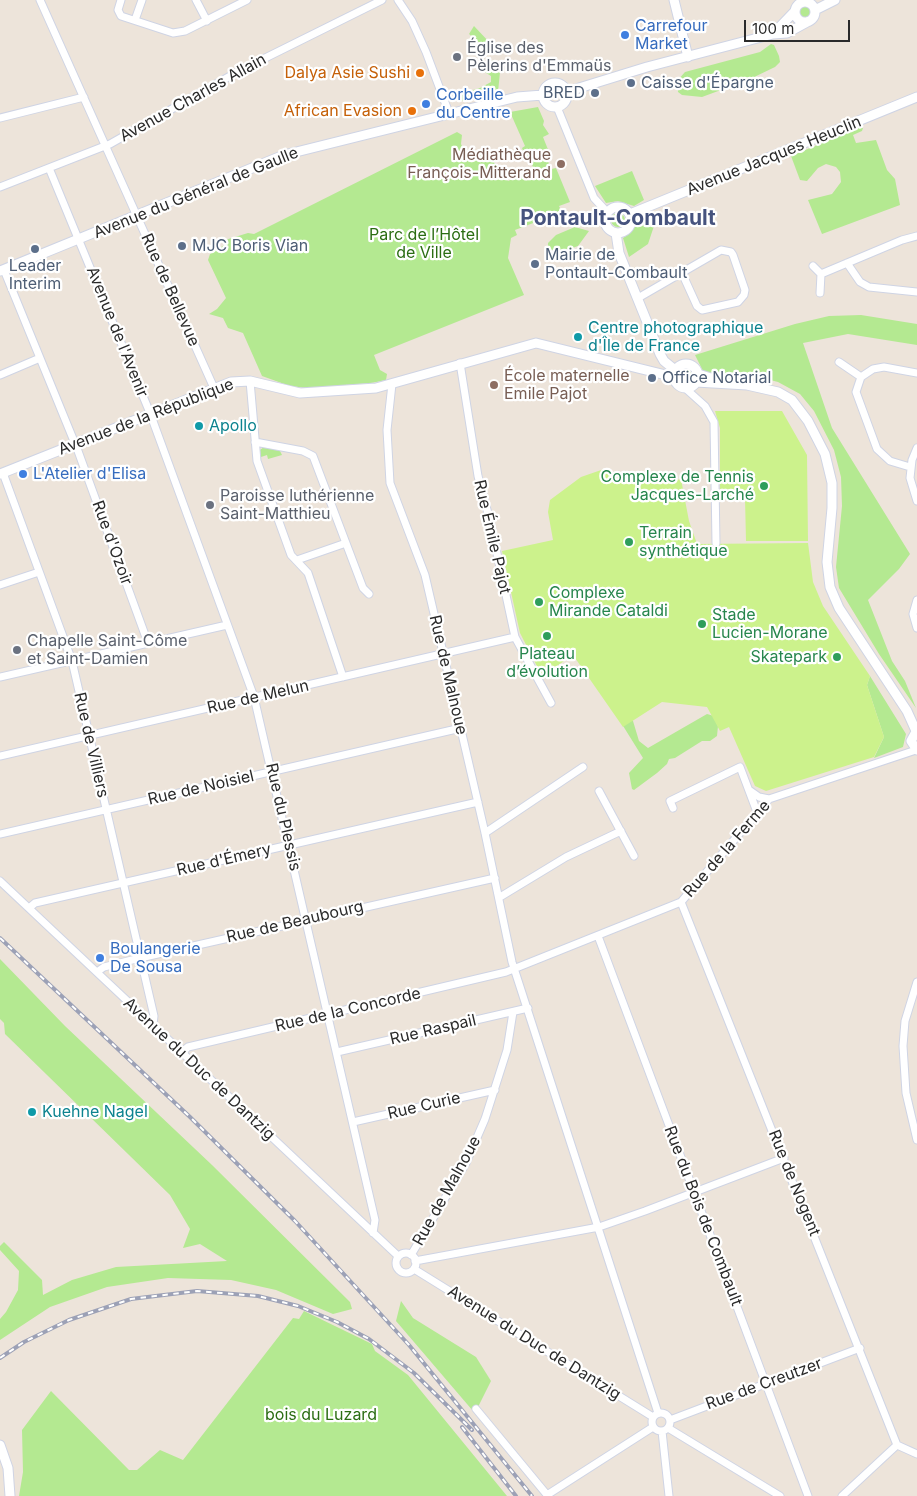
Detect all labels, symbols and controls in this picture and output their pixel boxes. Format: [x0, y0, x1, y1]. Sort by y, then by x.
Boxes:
scale bar [747, 10, 853, 42]
place label: Carrefour Market [635, 16, 708, 54]
text: 100 m [752, 19, 794, 38]
marker: Carrefour Market [619, 29, 631, 41]
place label: Église des Pèlerins d'Emmaüs [467, 38, 611, 76]
street label: Avenue Charles Allain [116, 50, 270, 146]
marker: Église des Pèlerins d'Emmaüs [451, 51, 463, 63]
place label: Dalya Asie Sushi [284, 63, 410, 83]
marker: Dalya Asie Sushi [414, 67, 426, 79]
place label: Caisse d'Épargne [641, 73, 774, 93]
marker: Caisse d'Épargne [625, 77, 637, 89]
place label: BRED [543, 83, 585, 103]
place label: Corbeille du Centre [436, 85, 511, 123]
marker: BRED [589, 87, 601, 99]
marker: Corbeille du Centre [420, 98, 432, 110]
place label: African Evasion [284, 101, 402, 121]
marker: African Evasion [406, 105, 418, 117]
street label: Avenue Jacques Heuclin [684, 112, 864, 200]
street label: Avenue du Général de Gaulle [91, 143, 301, 243]
place label: Médiathèque François-Mitterand [407, 145, 551, 183]
marker: Médiathèque François-Mitterand [555, 158, 567, 170]
district label: Pontault-Combault [520, 206, 716, 232]
park label: Parc de l’Hôtel de Ville [369, 225, 479, 263]
street label: Rue de Bellevue [137, 231, 203, 349]
place label: MJC Boris Vian [192, 236, 308, 256]
marker: MJC Boris Vian [176, 240, 188, 252]
marker: Leader Interim [29, 243, 41, 255]
place label: Mairie de Pontault-Combault [545, 245, 687, 283]
place label: Leader Interim [9, 256, 61, 294]
marker: Mairie de Pontault-Combault [529, 258, 541, 270]
street label: Avenue de l'Avenir [82, 264, 152, 400]
place label: Centre photographique d'Île de France [588, 318, 763, 356]
marker: Centre photographique d'Île de France [572, 331, 584, 343]
place label: École maternelle Emile Pajot [504, 366, 630, 404]
place label: Office Notarial [662, 368, 771, 388]
marker: Office Notarial [646, 372, 658, 384]
street label: Avenue de la République [56, 375, 236, 459]
marker: École maternelle Emile Pajot [488, 379, 500, 391]
place label: Apollo [209, 416, 257, 436]
marker: Apollo [193, 420, 205, 432]
place label: L'Atelier d'Elisa [33, 464, 146, 484]
place label: Complexe de Tennis Jacques-Larché [601, 467, 754, 505]
marker: L'Atelier d'Elisa [17, 468, 29, 480]
street label: Rue Émile Pajot [470, 478, 514, 596]
marker: Complexe de Tennis Jacques-Larché [758, 480, 770, 492]
place label: Paroisse luthérienne Saint-Matthieu [220, 486, 374, 524]
street label: Rue d'Ozoir [88, 498, 136, 588]
marker: Paroisse luthérienne Saint-Matthieu [204, 499, 216, 511]
place label: Terrain synthétique [639, 523, 728, 561]
marker: Terrain synthétique [623, 536, 635, 548]
place label: Complexe Mirande Cataldi [549, 583, 668, 621]
marker: Complexe Mirande Cataldi [533, 596, 545, 608]
place label: Stade Lucien-Morane [712, 605, 828, 643]
street label: Rue de Malnoue [425, 613, 471, 737]
marker: Stade Lucien-Morane [696, 618, 708, 630]
marker: Plateau d’évolution [541, 630, 553, 642]
place label: Chapelle Saint-Côme et Saint-Damien [27, 631, 187, 669]
marker: Chapelle Saint-Côme et Saint-Damien [11, 644, 23, 656]
place label: Plateau d’évolution [506, 644, 588, 682]
place label: Skatepark [751, 647, 827, 667]
marker: Skatepark [831, 651, 843, 663]
street label: Rue de Melun [205, 676, 311, 718]
street label: Rue de Villiers [70, 690, 112, 800]
street label: Rue du Plessis [261, 761, 305, 873]
street label: Rue de Noisiel [146, 766, 256, 810]
street label: Rue de la Ferme [680, 797, 774, 901]
street label: Rue d'Émery [175, 840, 273, 880]
street label: Rue de Beaubourg [225, 897, 365, 947]
place label: Boulangerie De Sousa [110, 939, 200, 977]
marker: Boulangerie De Sousa [94, 952, 106, 964]
street label: Rue de la Concorde [273, 984, 423, 1036]
street label: Avenue du Duc de Dantzig [119, 994, 279, 1144]
street label: Rue Raspail [388, 1011, 478, 1049]
street label: Rue Curie [386, 1088, 462, 1124]
place label: Kuehne Nagel [42, 1102, 148, 1122]
marker: Kuehne Nagel [26, 1106, 38, 1118]
street label: Rue du Bois de Combault [660, 1123, 746, 1309]
street label: Rue de Nogent [764, 1127, 824, 1239]
street label: Rue de Malnoue [409, 1133, 485, 1249]
street label: Avenue du Duc de Dantzig [444, 1282, 624, 1404]
street label: Rue de Creutzer [703, 1354, 825, 1414]
park label: bois du Luzard [265, 1405, 377, 1425]

